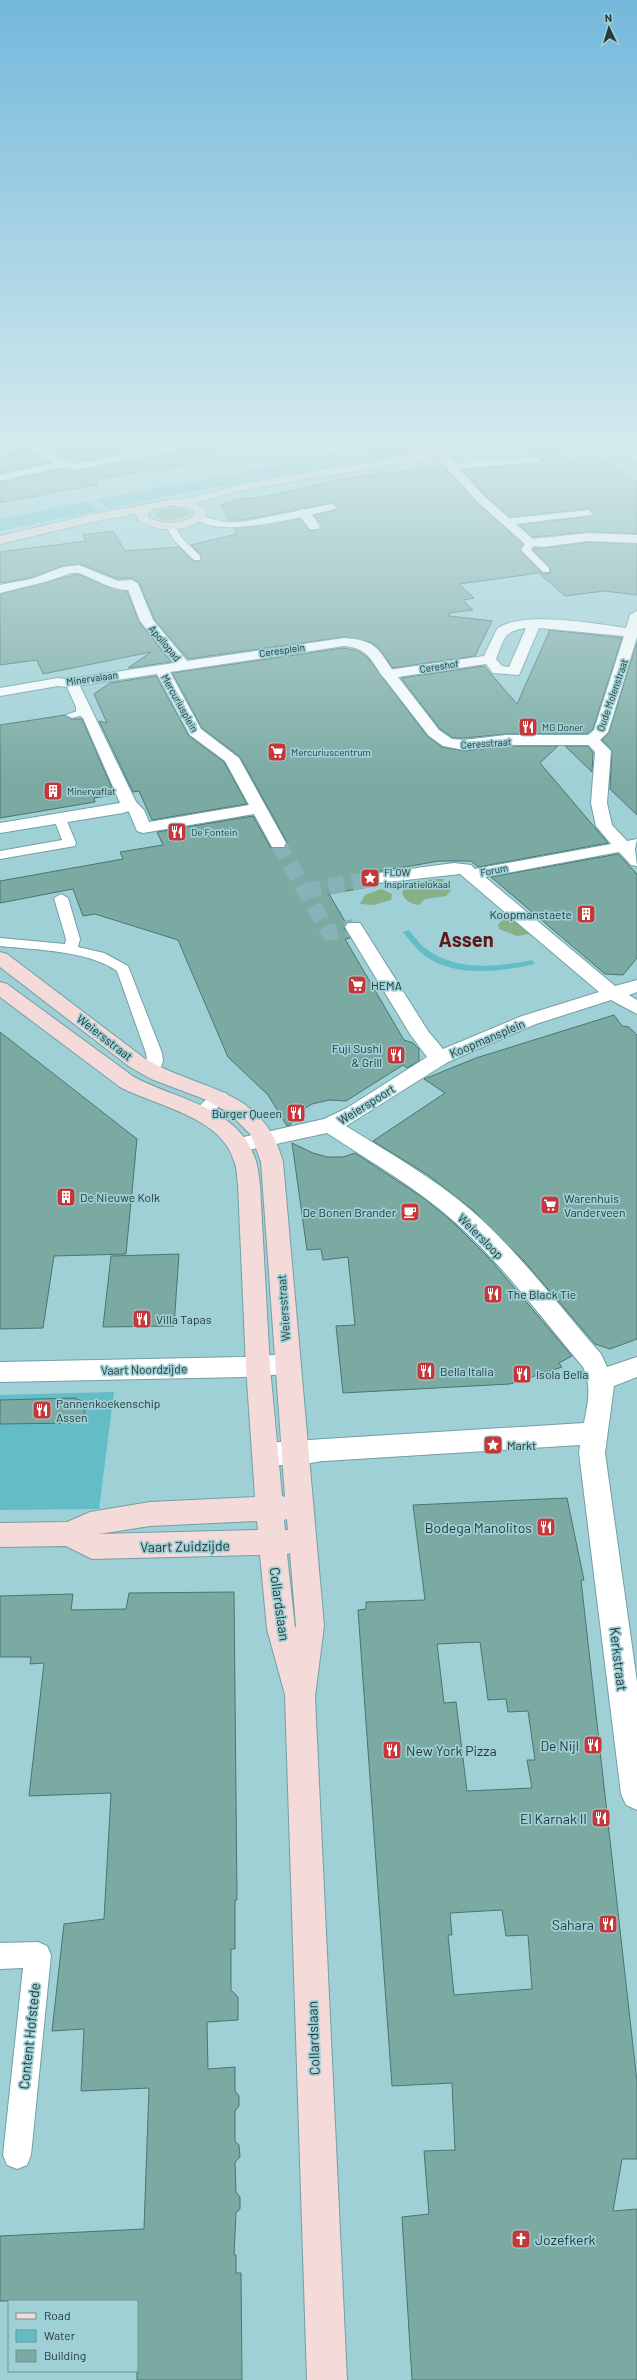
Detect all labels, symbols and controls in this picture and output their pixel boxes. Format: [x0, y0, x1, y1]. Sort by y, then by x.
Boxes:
north arrow [589, 8, 629, 48]
text: N [604, 11, 612, 24]
street label: Apollopad [147, 623, 183, 663]
street label: Ceresplein [258, 641, 306, 659]
street label: Cereshof [419, 657, 460, 675]
street label: Oude Molenstraat [594, 657, 630, 733]
street label: Minervalaan [65, 668, 119, 688]
street label: Mercuriusplein [159, 672, 201, 734]
restaurant icon: MG Doner [517, 716, 539, 738]
place label: MG Doner [542, 721, 584, 733]
street label: Ceresstraat [460, 735, 512, 751]
supermarket icon: Mercuriuscentrum [266, 741, 288, 763]
place label: Mercuriuscentrum [291, 746, 371, 758]
building icon: Minervaflat [42, 780, 64, 802]
place label: Minervaflat [67, 785, 116, 797]
restaurant icon: De Fontein [166, 821, 188, 843]
place label: De Fontein [191, 826, 237, 838]
street label: Forum [479, 861, 509, 879]
place label: FLOW Inspiratielokaal [384, 866, 450, 890]
place icon: FLOW Inspiratielokaal [359, 867, 381, 889]
building icon: Koopmanstaete [575, 903, 597, 925]
place label: Koopmanstaete [489, 907, 572, 921]
district label: Assen [438, 927, 494, 951]
supermarket icon: HEMA [346, 974, 368, 996]
place label: HEMA [371, 978, 402, 992]
street label: Weiersstraat [74, 1011, 136, 1063]
street label: Koopmansplein [447, 1016, 527, 1060]
place label: Fuji Sushi & Grill [332, 1041, 382, 1069]
restaurant icon: Fuji Sushi & Grill [385, 1044, 407, 1066]
street label: Weierspoort [335, 1081, 397, 1127]
restaurant icon: Burger Queen [285, 1102, 307, 1124]
place label: Burger Queen [212, 1106, 282, 1120]
building icon: De Nieuwe Kolk [55, 1186, 77, 1208]
place label: De Nieuwe Kolk [80, 1190, 160, 1204]
place label: Warenhuis Vanderveen [564, 1191, 625, 1219]
supermarket icon: Warenhuis Vanderveen [539, 1194, 561, 1216]
cafe icon: De Bonen Brander [399, 1201, 421, 1223]
place label: De Bonen Brander [302, 1205, 397, 1219]
street label: Weiersloop [455, 1210, 507, 1262]
street label: Weiersstraat [274, 1274, 292, 1342]
restaurant icon: The Black Tie [482, 1283, 504, 1305]
place label: The Black Tie [507, 1287, 576, 1301]
restaurant icon: Villa Tapas [131, 1308, 153, 1330]
place label: Villa Tapas [156, 1312, 212, 1326]
restaurant icon: Bella Italia [415, 1360, 437, 1382]
street label: Vaart Noordzijde [101, 1361, 187, 1377]
restaurant icon: Isola Bella [511, 1363, 533, 1385]
place label: Bella Italia [440, 1364, 494, 1378]
place label: Isola Bella [536, 1367, 588, 1381]
place label: Pannenkoekenschip Assen [56, 1396, 160, 1424]
restaurant icon: Pannenkoekenschip Assen [31, 1399, 53, 1421]
place icon: Markt [482, 1434, 504, 1456]
place label: Markt [507, 1438, 536, 1452]
restaurant icon: Bodega Manolitos [535, 1516, 557, 1538]
place label: Bodega Manolitos [425, 1519, 532, 1536]
street label: Vaart Zuidzijde [140, 1537, 230, 1555]
street label: Collardslaan [266, 1566, 294, 1642]
street label: Kerkstraat [607, 1626, 631, 1692]
restaurant icon: De Nijl [582, 1734, 604, 1756]
place label: De Nijl [540, 1737, 579, 1754]
restaurant icon: New York Pizza [381, 1739, 403, 1761]
place label: New York Pizza [406, 1742, 497, 1759]
restaurant icon: El Karnak II [590, 1807, 612, 1829]
place label: El Karnak II [520, 1810, 587, 1827]
restaurant icon: Sahara [597, 1913, 619, 1935]
place label: Sahara [552, 1916, 594, 1933]
street label: Content Hofstede [15, 1982, 43, 2090]
street label: Collardslaan [303, 2001, 323, 2075]
church icon: Jozefkerk [510, 2228, 532, 2250]
place label: Jozefkerk [535, 2231, 596, 2248]
legend [8, 2300, 138, 2372]
text: Road [44, 2308, 71, 2322]
text: Water [44, 2328, 76, 2342]
text: Building [44, 2348, 86, 2362]

